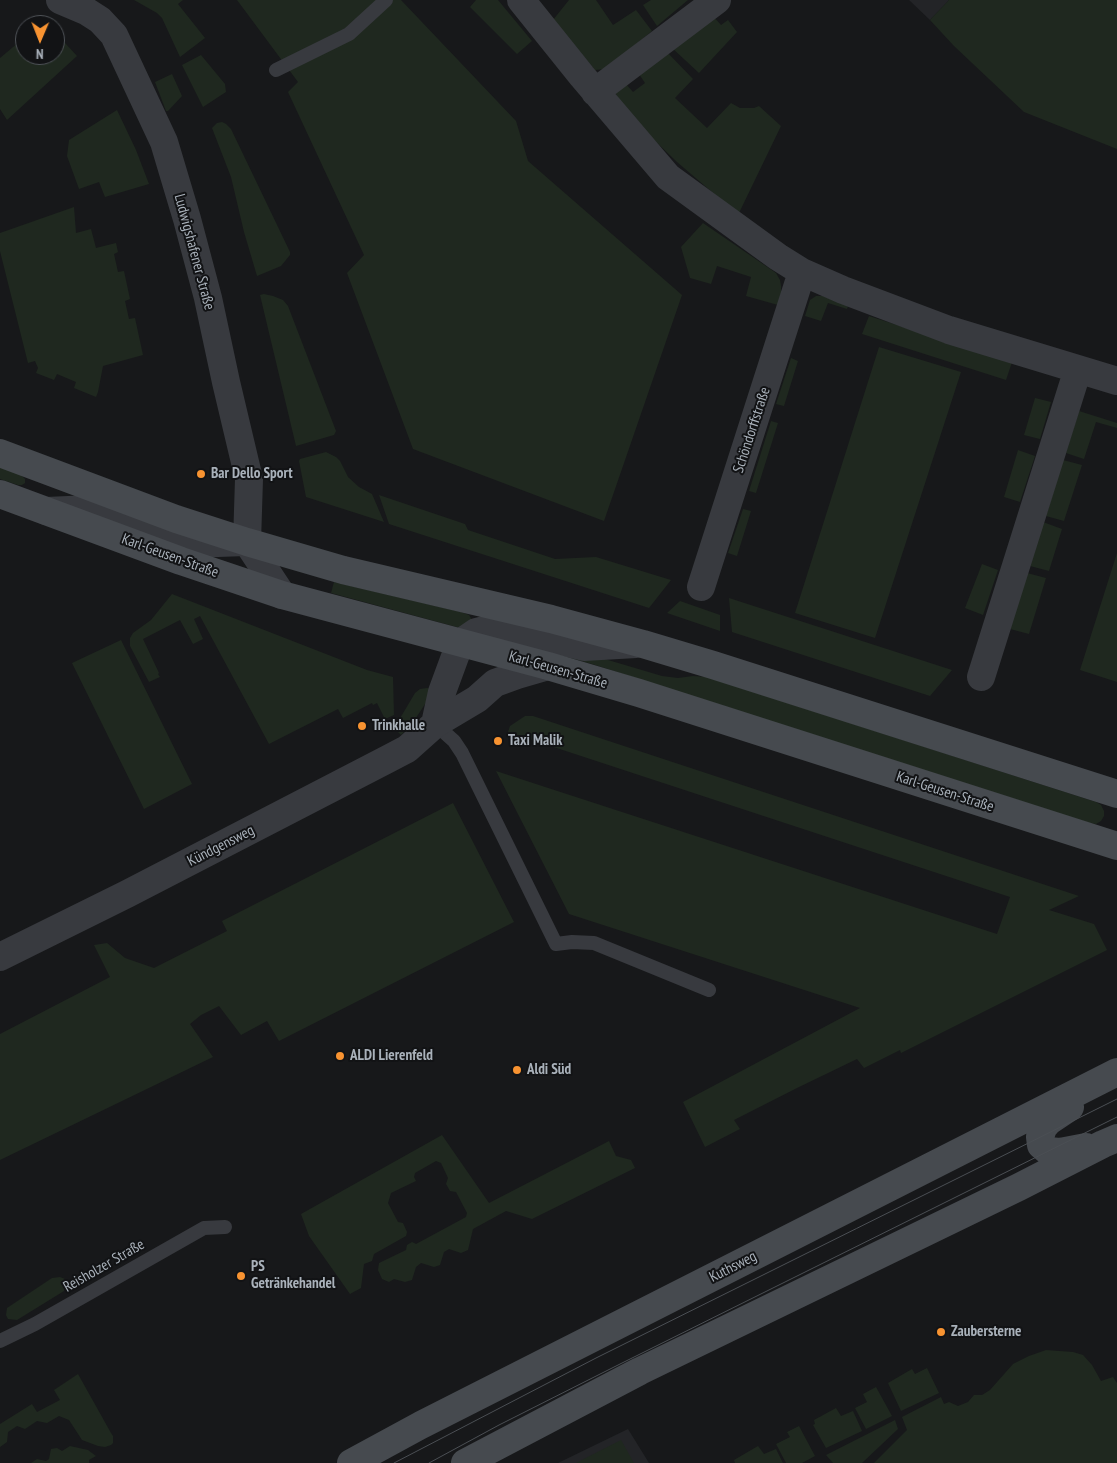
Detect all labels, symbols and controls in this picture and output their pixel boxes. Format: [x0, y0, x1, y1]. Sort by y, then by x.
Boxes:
north arrow [15, 15, 65, 65]
text: N [36, 45, 44, 63]
street label: Ludwigshafener Straße [170, 192, 218, 312]
street label: Schöndorffstraße [730, 385, 774, 475]
place label: Bar Dello Sport [211, 465, 293, 483]
marker: Bar Dello Sport [195, 468, 207, 480]
street label: Karl-Geusen-Straße [119, 530, 221, 582]
street label: Karl-Geusen-Straße [507, 647, 609, 693]
place label: Trinkhalle [372, 717, 425, 735]
marker: Trinkhalle [356, 720, 368, 732]
place label: Taxi Malik [508, 732, 562, 750]
marker: Taxi Malik [492, 735, 504, 747]
street label: Karl-Geusen-Straße [894, 768, 996, 816]
street label: Kündgensweg [185, 822, 257, 870]
place label: ALDI Lierenfeld [350, 1047, 433, 1065]
marker: ALDI Lierenfeld [334, 1050, 346, 1062]
place label: Aldi Süd [527, 1061, 571, 1079]
marker: Aldi Süd [511, 1064, 523, 1076]
street label: Reisholzer Straße [60, 1236, 148, 1296]
street label: Kuthsweg [706, 1247, 760, 1287]
place label: PS Getränkehandel [251, 1258, 335, 1293]
marker: PS Getränkehandel [235, 1270, 247, 1282]
place label: Zaubersterne [951, 1323, 1022, 1341]
marker: Zaubersterne [935, 1326, 947, 1338]

